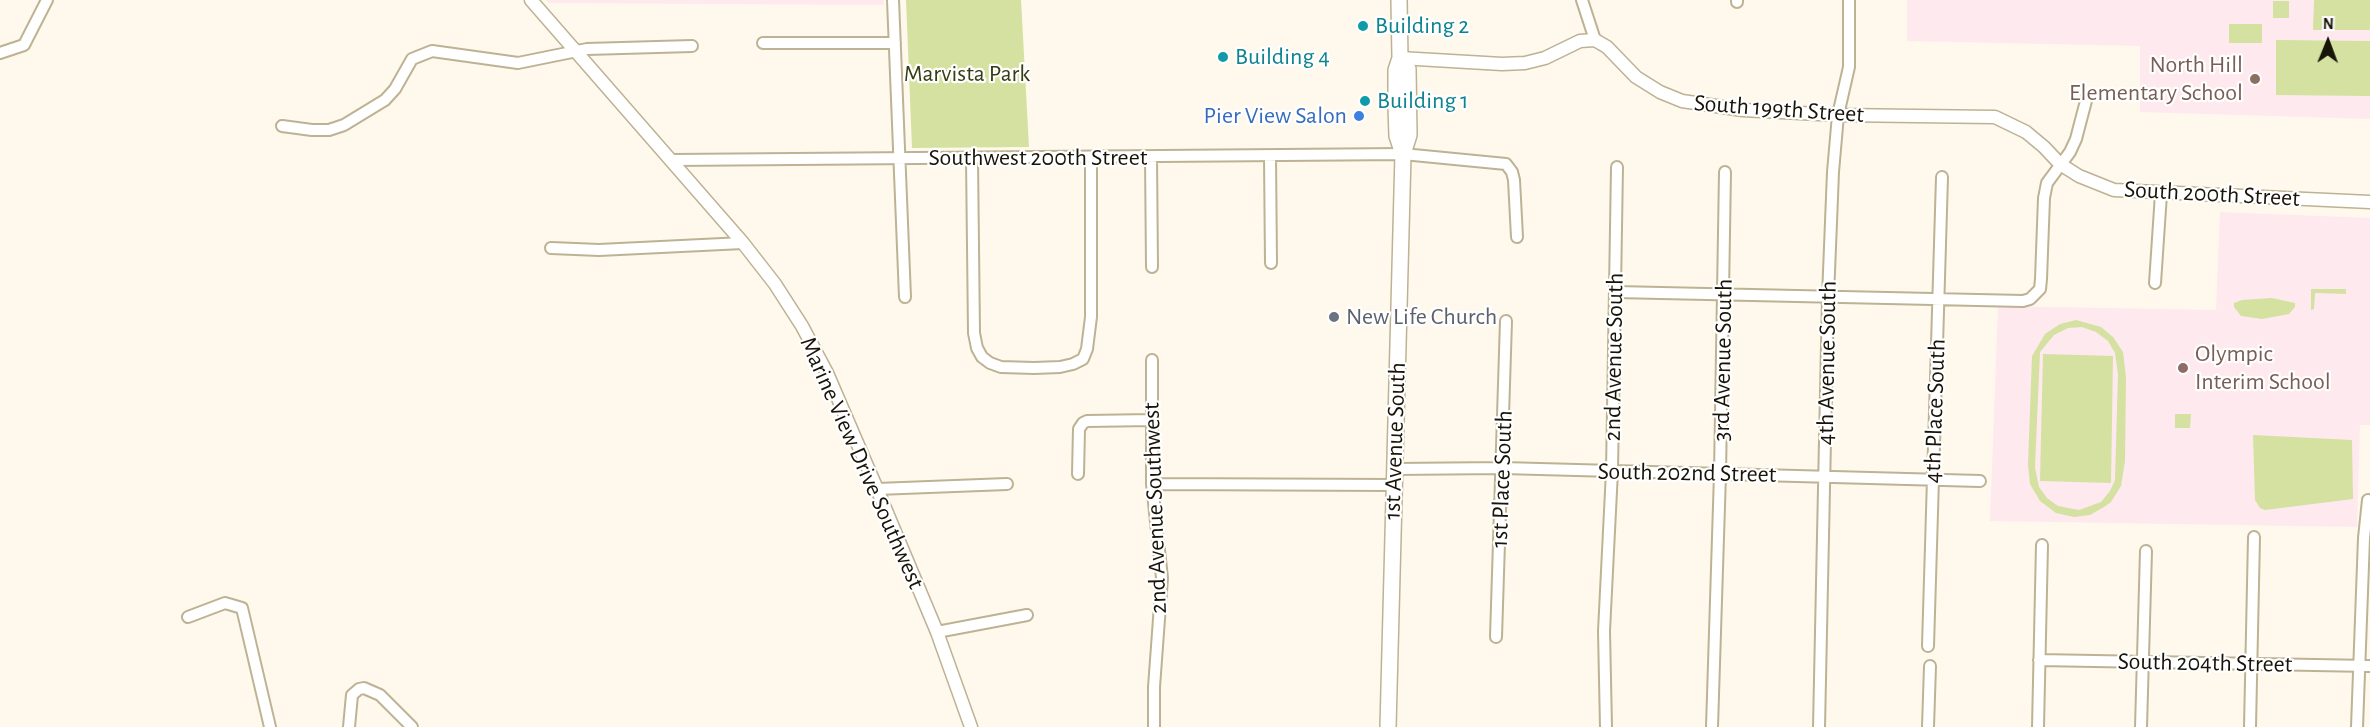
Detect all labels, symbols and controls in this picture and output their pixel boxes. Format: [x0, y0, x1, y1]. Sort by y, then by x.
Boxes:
place label: Building 2 [1375, 12, 1469, 40]
north arrow [2298, 12, 2358, 72]
text: N [2323, 16, 2334, 32]
marker: Building 2 [1356, 19, 1370, 33]
place label: Building 4 [1235, 43, 1330, 71]
marker: Building 4 [1216, 50, 1230, 64]
place label: North Hill Elementary School [2069, 51, 2243, 107]
park label: Marvista Park [904, 60, 1030, 88]
marker: North Hill Elementary School [2248, 72, 2262, 86]
place label: Building 1 [1377, 87, 1468, 115]
street label: South 199th Street [1693, 89, 1865, 129]
marker: Building 1 [1358, 94, 1372, 108]
place label: Pier View Salon [1204, 102, 1347, 130]
marker: Pier View Salon [1352, 109, 1366, 123]
street label: Southwest 200th Street [929, 144, 1147, 172]
street label: South 200th Street [2123, 175, 2301, 213]
street label: 2nd Avenue South [1598, 272, 1630, 442]
street label: 3rd Avenue South [1707, 278, 1739, 442]
street label: 4th Avenue South [1811, 280, 1843, 446]
place label: New Life Church [1346, 303, 1497, 331]
marker: New Life Church [1327, 310, 1341, 324]
street label: Marine View Drive Southwest [793, 332, 931, 594]
street label: 4th Place South [1918, 338, 1952, 484]
place label: Olympic Interim School [2195, 340, 2331, 396]
marker: Olympic Interim School [2176, 361, 2190, 375]
street label: 1st Avenue South [1378, 362, 1412, 520]
street label: 2nd Avenue Southwest [1137, 402, 1173, 614]
street label: 1st Place South [1485, 410, 1519, 548]
street label: South 202nd Street [1597, 457, 1777, 489]
street label: South 204th Street [2117, 647, 2293, 679]

